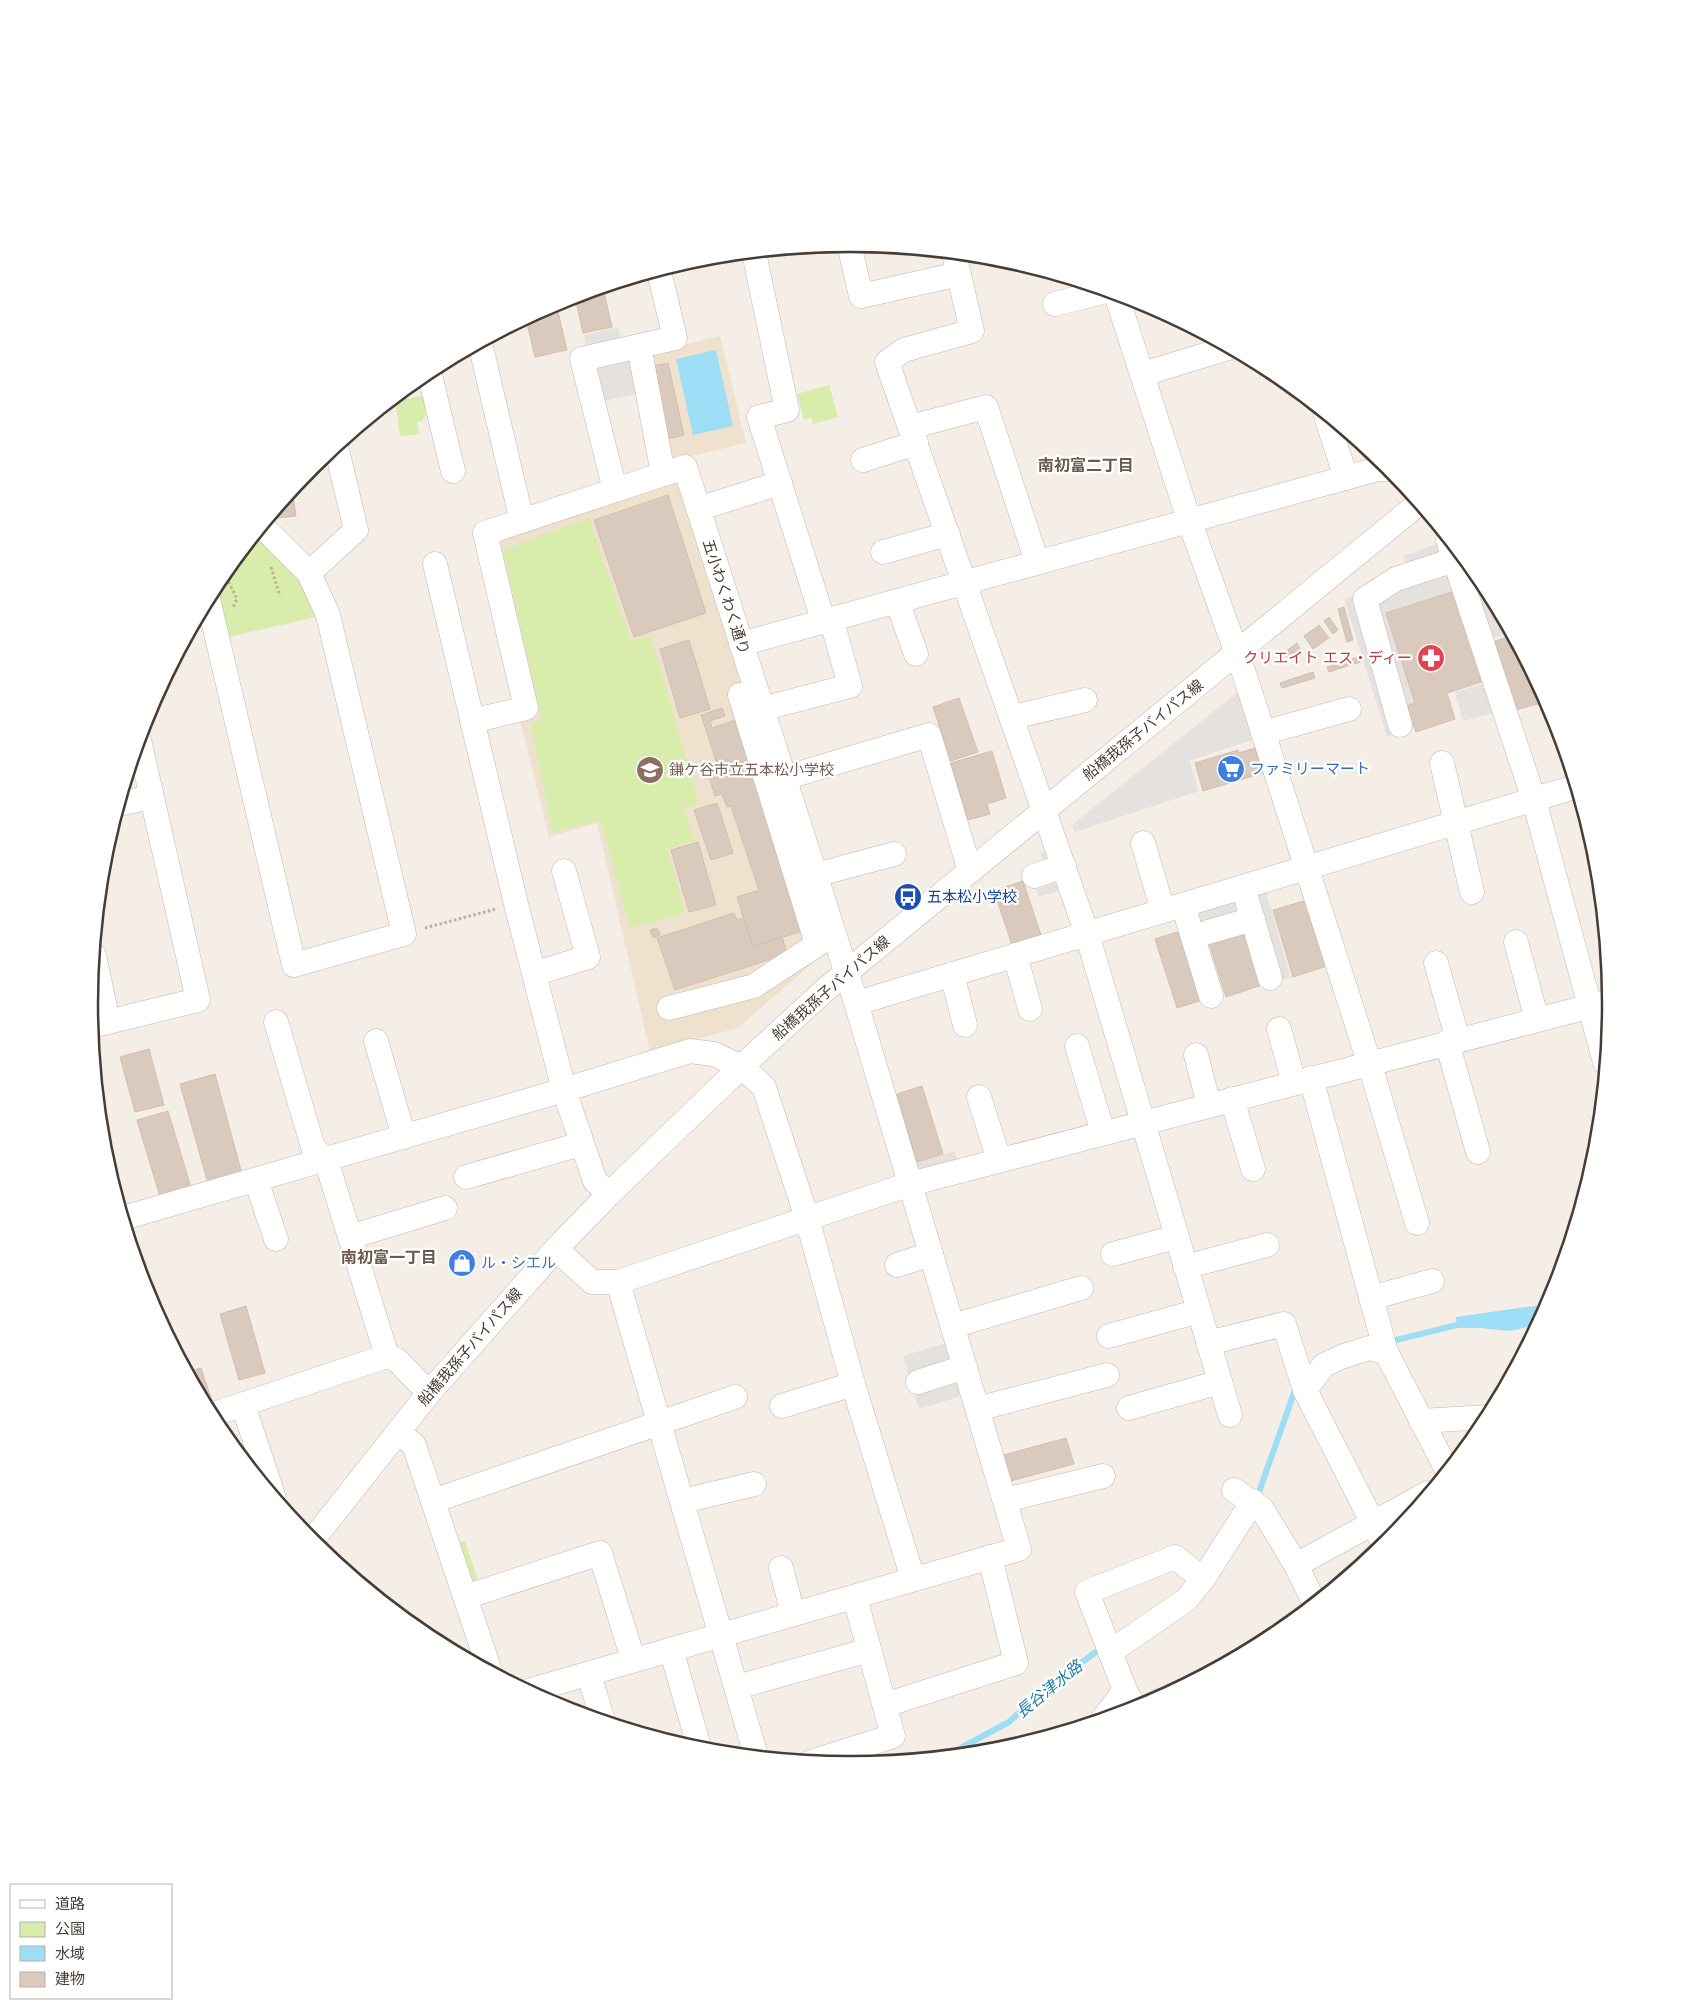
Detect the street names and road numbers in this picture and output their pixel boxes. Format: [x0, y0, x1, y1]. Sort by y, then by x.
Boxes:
street label: 五小わくわく通り [699, 537, 753, 657]
street label: 船橋我孫子バイパス線 [1079, 676, 1207, 784]
street label: 船橋我孫子バイパス線 [769, 932, 893, 1044]
street label: 船橋我孫子バイパス線 [414, 1285, 526, 1409]

